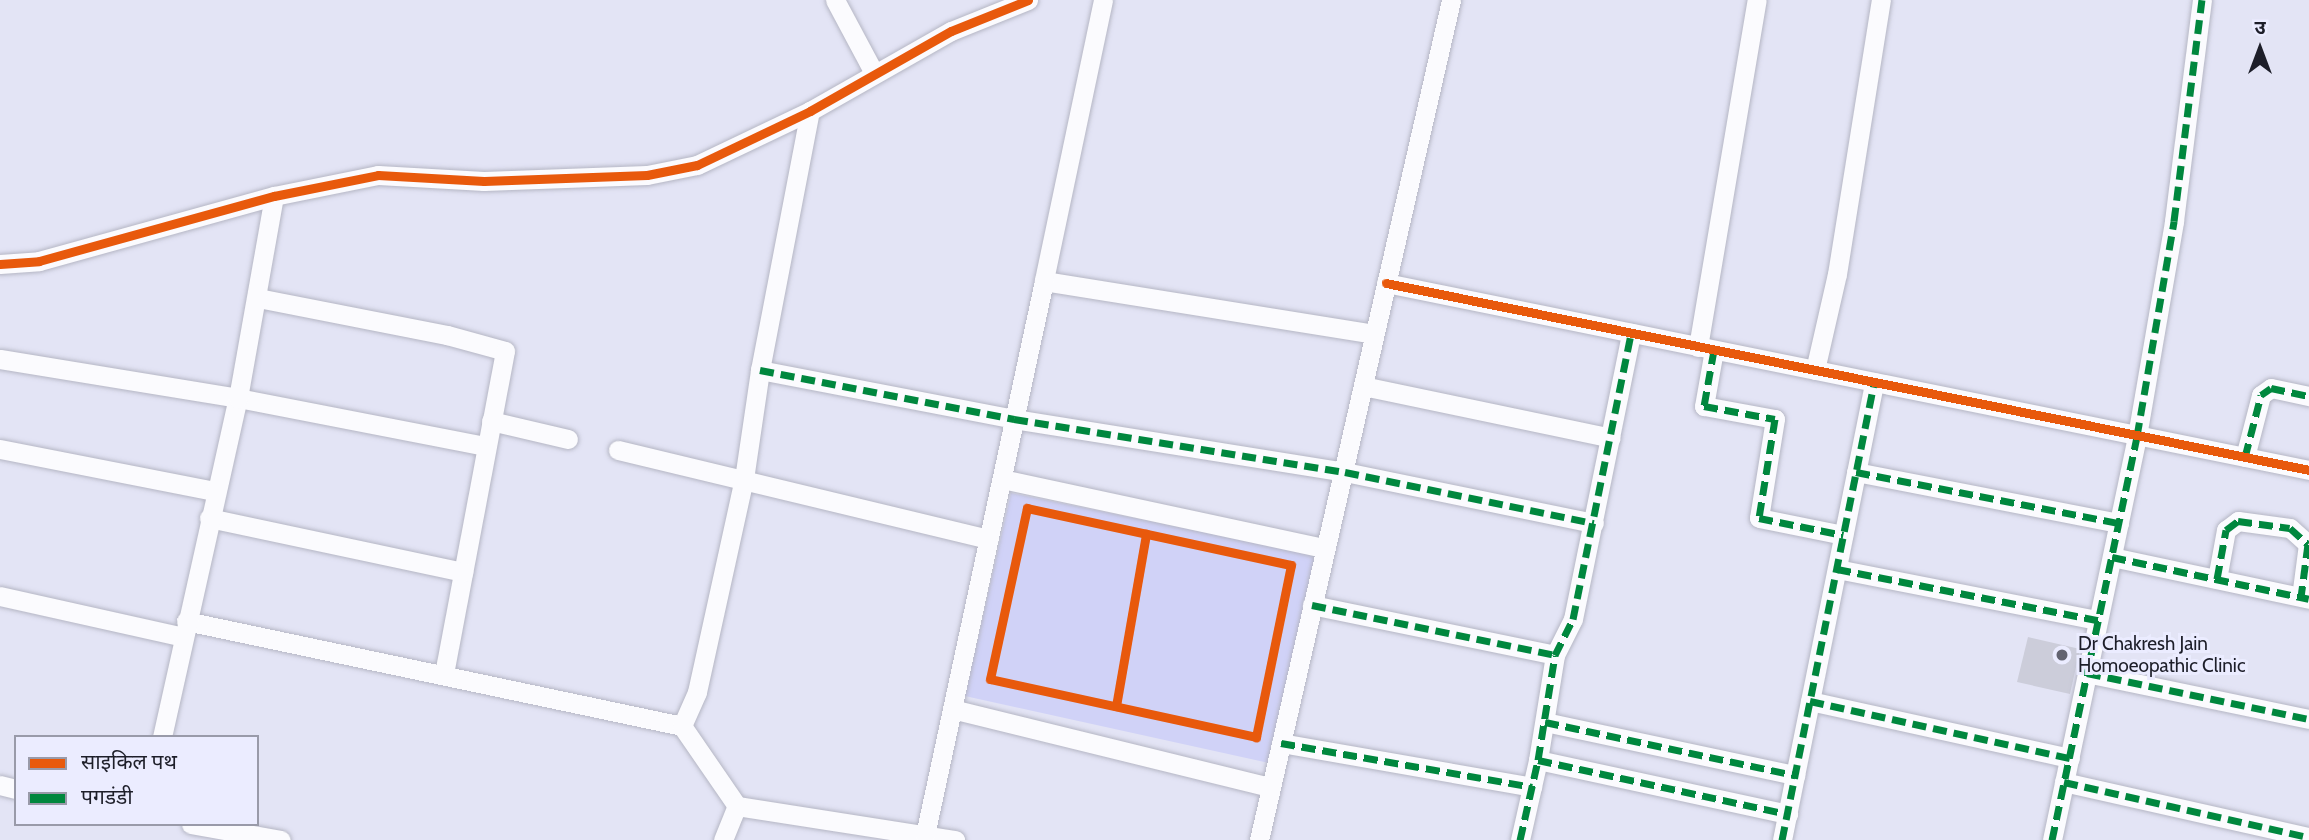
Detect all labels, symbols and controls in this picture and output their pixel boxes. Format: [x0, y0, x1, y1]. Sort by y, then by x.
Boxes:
north arrow [2225, 14, 2295, 84]
text: उ [2254, 16, 2266, 39]
place label: Dr Chakresh Jain Homoeopathic Clinic [2078, 633, 2246, 677]
marker: Dr Chakresh Jain Homoeopathic Clinic [2052, 645, 2072, 665]
legend [14, 735, 259, 826]
text: साइकिल पथ [81, 749, 177, 774]
text: पगडंडी [81, 784, 133, 809]

